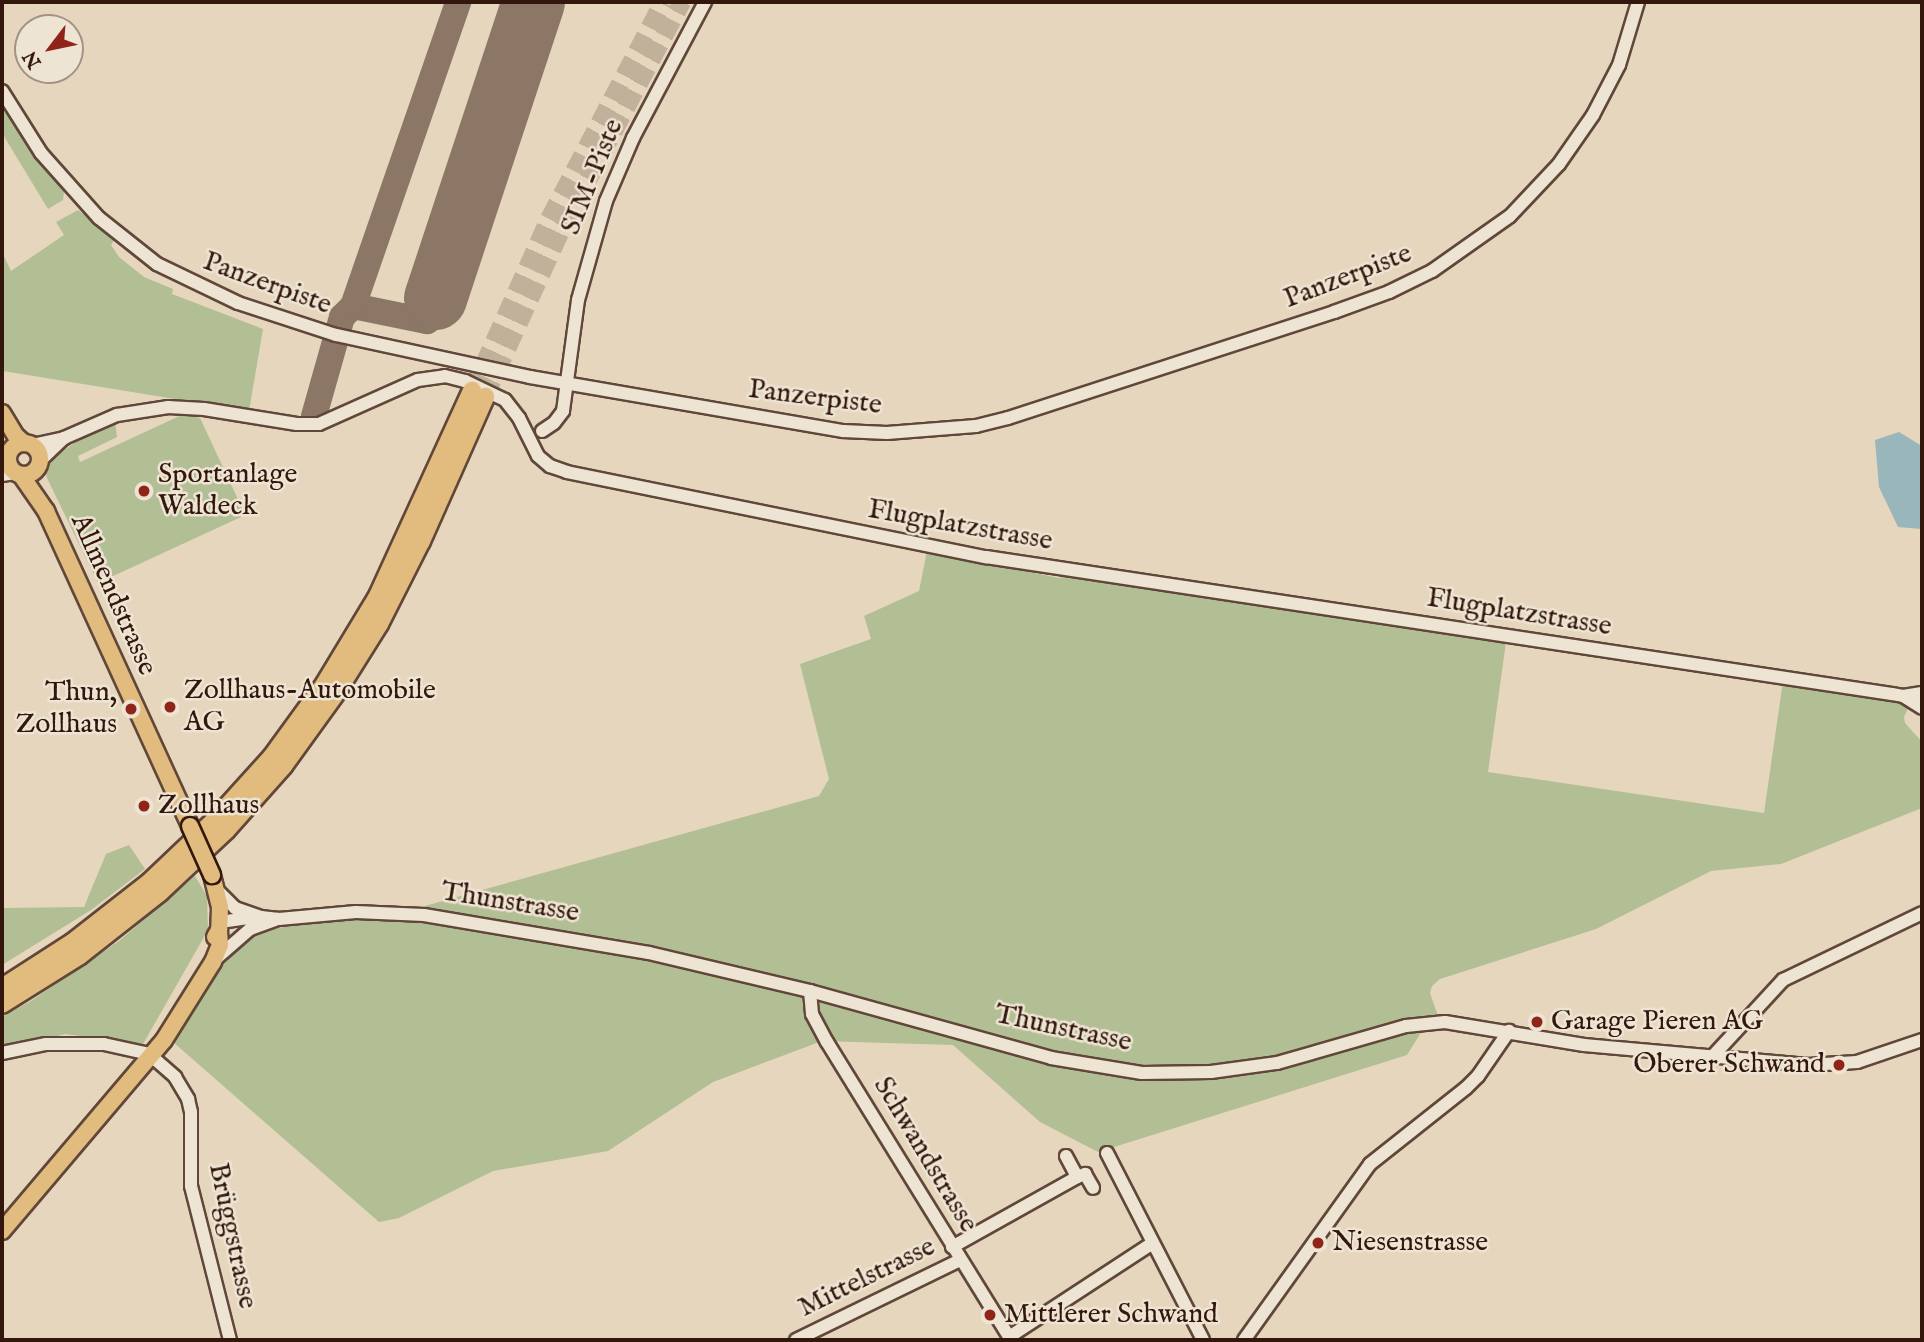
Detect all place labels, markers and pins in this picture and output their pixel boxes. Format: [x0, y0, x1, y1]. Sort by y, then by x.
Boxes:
place label: Sportanlage Waldeck [158, 458, 297, 524]
marker: Sportanlage Waldeck [136, 483, 152, 499]
place label: Zollhaus-Automobile AG [184, 674, 436, 740]
place label: Thun, Zollhaus [16, 676, 117, 742]
marker: Zollhaus-Automobile AG [162, 699, 178, 715]
marker: Thun, Zollhaus [123, 701, 139, 717]
place label: Zollhaus [158, 789, 259, 823]
marker: Zollhaus [136, 798, 152, 814]
place label: Garage Pieren AG [1551, 1005, 1763, 1039]
marker: Garage Pieren AG [1529, 1014, 1545, 1030]
place label: Oberer Schwand [1633, 1048, 1825, 1082]
marker: Oberer Schwand [1831, 1057, 1847, 1073]
place label: Niesenstrasse [1332, 1226, 1488, 1260]
marker: Niesenstrasse [1310, 1235, 1326, 1251]
place label: Mittlerer Schwand [1004, 1298, 1218, 1332]
marker: Mittlerer Schwand [982, 1307, 998, 1323]

